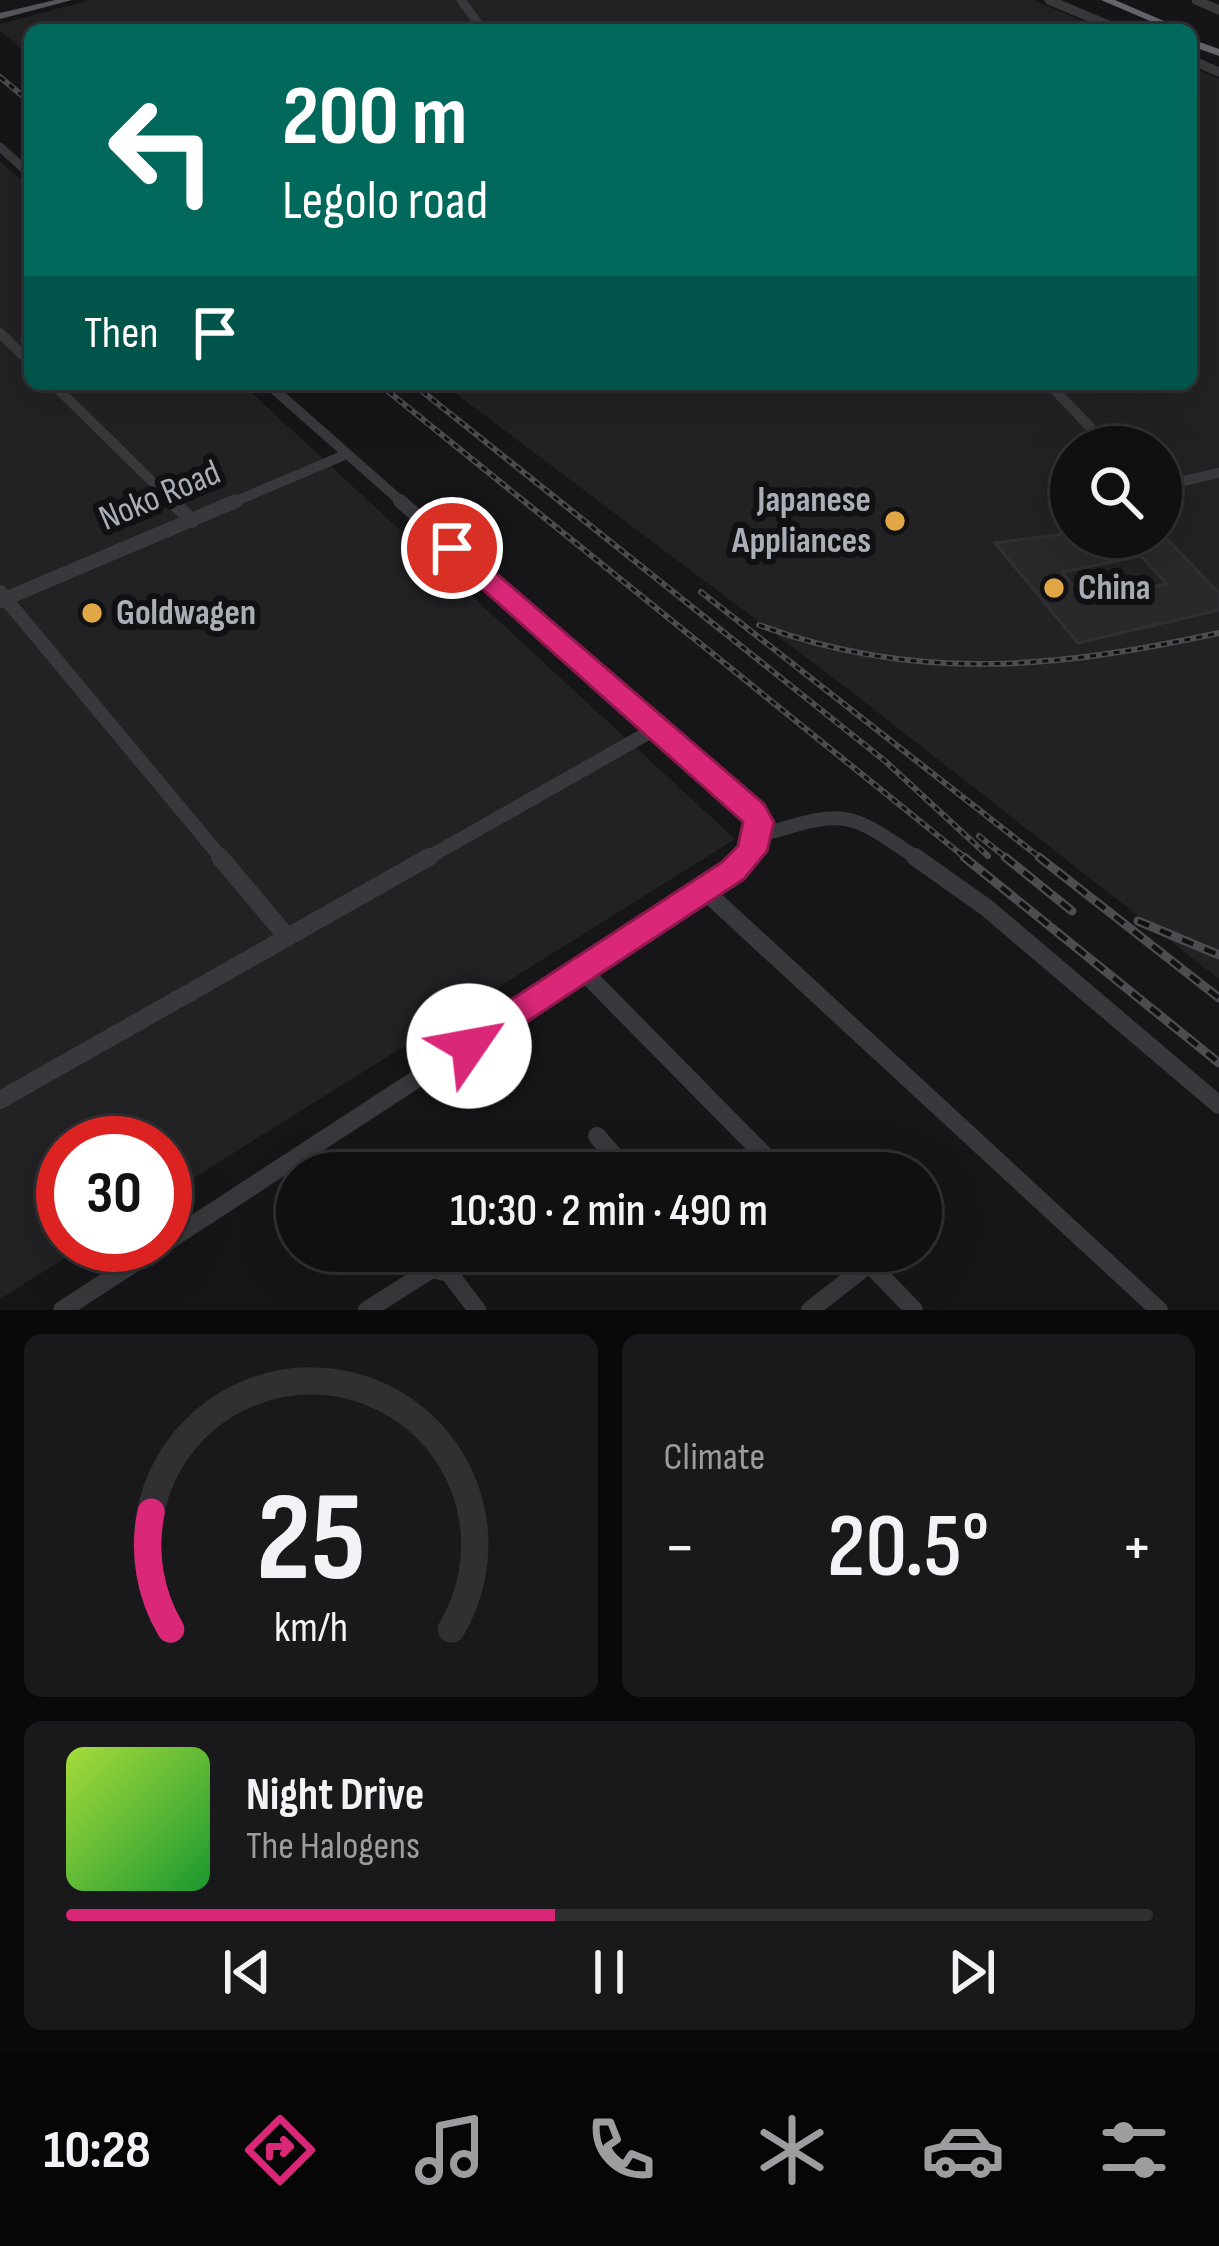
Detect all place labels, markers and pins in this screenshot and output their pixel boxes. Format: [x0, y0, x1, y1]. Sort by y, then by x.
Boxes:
place label: Japanese Appliances [731, 479, 871, 563]
pin [401, 497, 503, 599]
marker: Japanese Appliances [882, 508, 908, 534]
place label: China [1078, 567, 1151, 610]
marker: China [1041, 575, 1067, 601]
place label: Goldwagen [116, 592, 256, 635]
marker: Goldwagen [79, 600, 105, 626]

